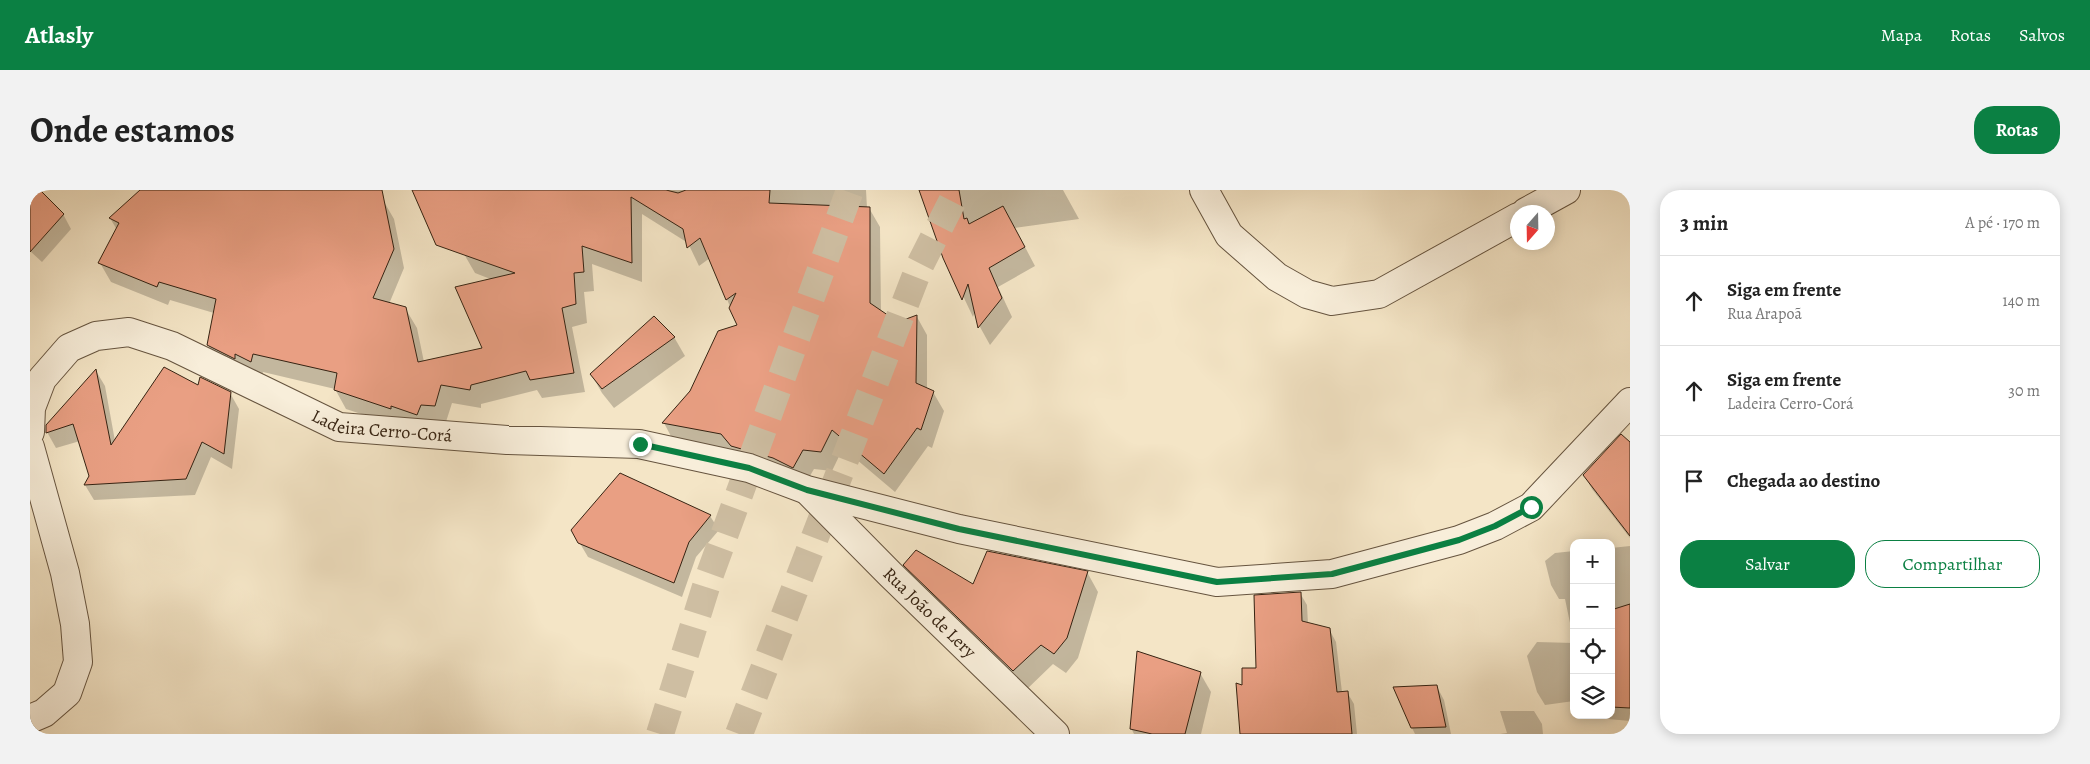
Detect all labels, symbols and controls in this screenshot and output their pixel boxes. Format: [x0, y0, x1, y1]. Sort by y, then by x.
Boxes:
text: Atlasly [25, 19, 93, 51]
text: Mapa [1881, 23, 1922, 47]
text: Rotas [1950, 23, 1991, 47]
text: Salvos [2019, 23, 2065, 47]
text: Onde estamos [30, 106, 235, 154]
button: Rotas [1974, 106, 2060, 154]
north arrow [1510, 205, 1555, 250]
text: 3 min [1680, 209, 1728, 237]
text: A pé · 170 m [1965, 212, 2040, 234]
text: Siga em frente [1727, 277, 1841, 303]
icon: ahead [1680, 287, 1708, 315]
text: 140 m [2002, 290, 2040, 312]
text: Rua Arapoã [1727, 303, 1802, 325]
text: Siga em frente [1727, 367, 1841, 393]
icon: ahead [1680, 377, 1708, 405]
text: 30 m [2008, 380, 2040, 402]
text: Ladeira Cerro-Corá [1727, 393, 1854, 415]
street label: Ladeira Cerro-Corá [308, 404, 454, 448]
route end [629, 433, 652, 456]
icon: arrive [1680, 467, 1708, 495]
text: Chegada ao destino [1727, 468, 1880, 494]
route start [1520, 496, 1543, 519]
map controls [1570, 539, 1615, 719]
button: + [1570, 539, 1615, 584]
button: Salvar [1680, 540, 1855, 588]
button: Compartilhar [1865, 540, 2040, 588]
street label: Rua João de Lery [878, 562, 982, 664]
button: − [1570, 584, 1615, 629]
button: locate [1570, 629, 1615, 674]
button: layers [1570, 674, 1615, 719]

